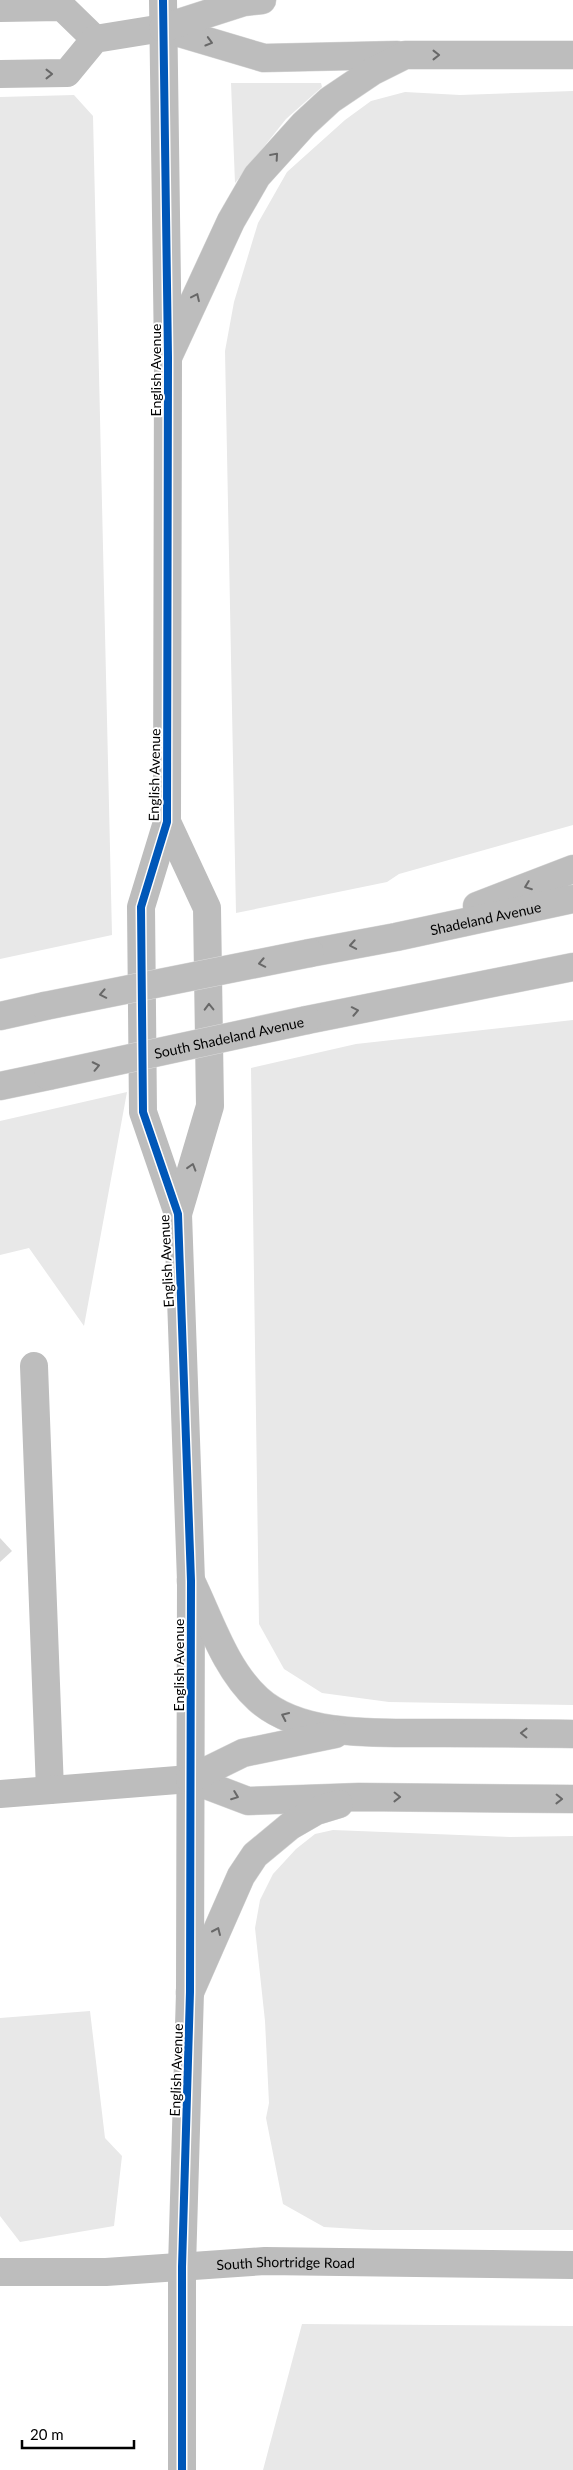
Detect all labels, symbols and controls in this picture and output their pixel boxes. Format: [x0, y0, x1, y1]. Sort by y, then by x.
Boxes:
one-way arrow [205, 36, 213, 46]
one-way arrow [433, 50, 441, 60]
one-way arrow [45, 68, 53, 79]
one-way arrow [269, 153, 278, 162]
one-way arrow [190, 293, 200, 302]
street label: English Avenue [147, 324, 164, 416]
street label: English Avenue [145, 728, 163, 822]
one-way arrow [524, 880, 532, 890]
street label: Shadeland Avenue [428, 898, 542, 938]
one-way arrow [349, 940, 358, 950]
one-way arrow [258, 957, 267, 967]
one-way arrow [99, 989, 107, 999]
one-way arrow [204, 1003, 214, 1011]
one-way arrow [350, 1006, 359, 1017]
street label: South Shadeland Avenue [152, 1012, 305, 1061]
one-way arrow [92, 1061, 100, 1072]
one-way arrow [186, 1163, 196, 1172]
street label: English Avenue [155, 1214, 177, 1308]
street label: English Avenue [170, 1619, 187, 1711]
one-way arrow [281, 1711, 290, 1722]
one-way arrow [520, 1728, 528, 1738]
one-way arrow [231, 1790, 239, 1800]
one-way arrow [393, 1792, 401, 1803]
one-way arrow [556, 1794, 564, 1804]
one-way arrow [210, 1927, 221, 1936]
street label: English Avenue [166, 2023, 186, 2117]
street label: South Shortridge Road [216, 2252, 355, 2273]
scale bar [22, 2418, 135, 2450]
text: 20 m [30, 2425, 64, 2443]

